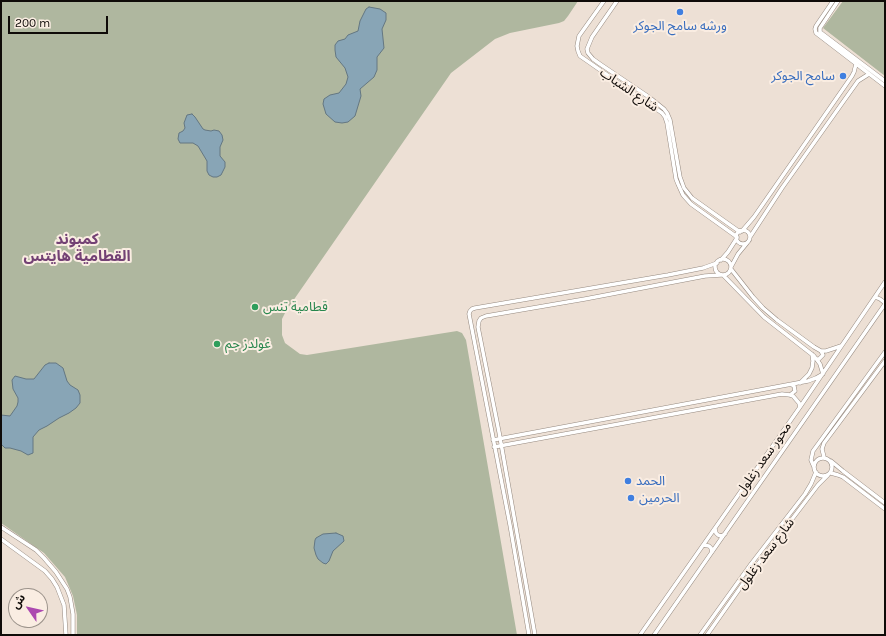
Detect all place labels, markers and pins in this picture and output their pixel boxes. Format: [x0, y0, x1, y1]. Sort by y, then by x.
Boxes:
marker: ورشه سامح الجوكر [675, 7, 685, 17]
place label: ورشه سامح الجوكر [633, 18, 727, 34]
place label: سامح الجوكر [771, 68, 835, 84]
marker: سامح الجوكر [838, 71, 848, 81]
place label: قطامية تنس [263, 299, 328, 315]
marker: قطامية تنس [250, 302, 260, 312]
place label: غولدز جم [225, 336, 271, 352]
marker: غولدز جم [212, 339, 222, 349]
place label: الحمد [636, 473, 665, 489]
marker: الحمد [623, 476, 633, 486]
place label: الحرمين [639, 490, 680, 506]
marker: الحرمين [626, 493, 636, 503]

